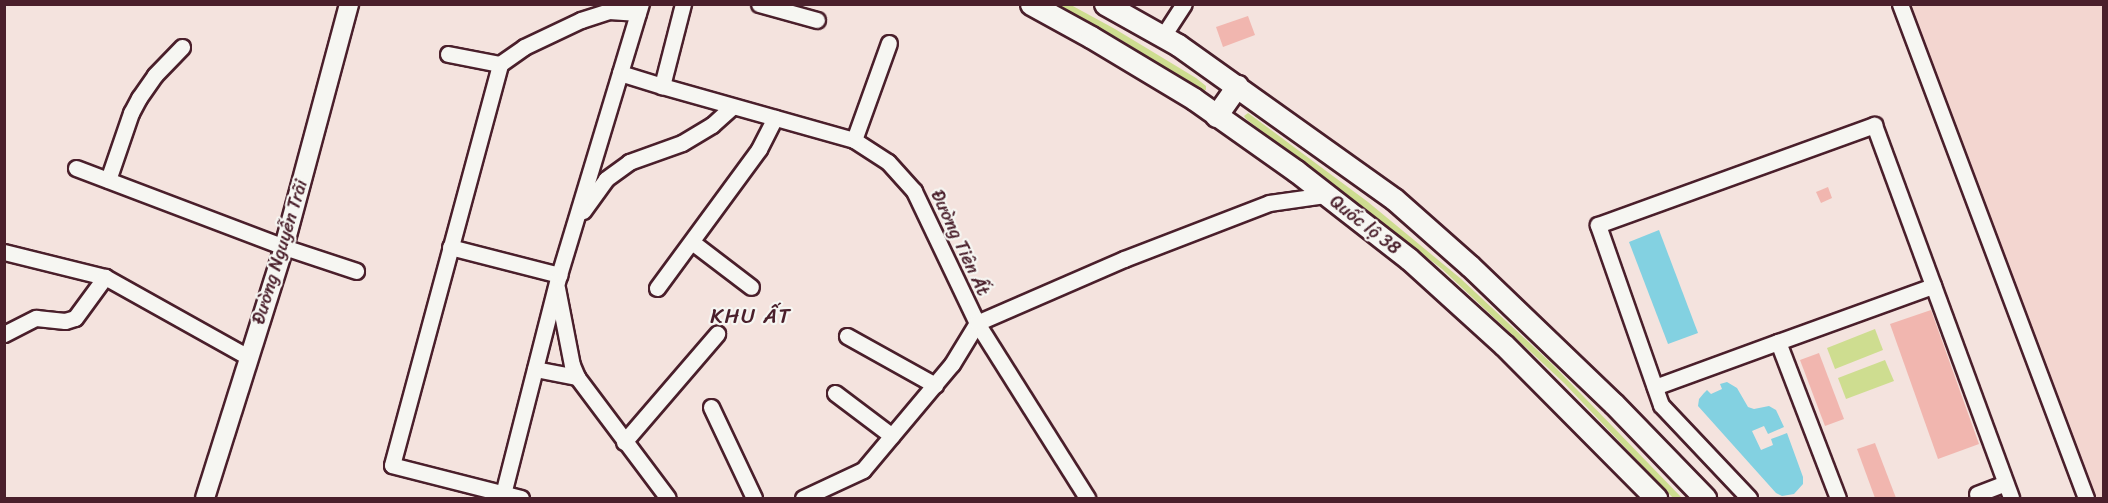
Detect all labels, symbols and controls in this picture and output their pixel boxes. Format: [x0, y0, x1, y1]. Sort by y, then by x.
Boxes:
street label: Đường Nguyễn Trãi [248, 177, 312, 327]
street label: Đường Tiên Ất [926, 187, 994, 299]
street label: Quốc lộ 38 [1325, 191, 1405, 259]
district label: KHU ẤT [710, 303, 792, 329]

